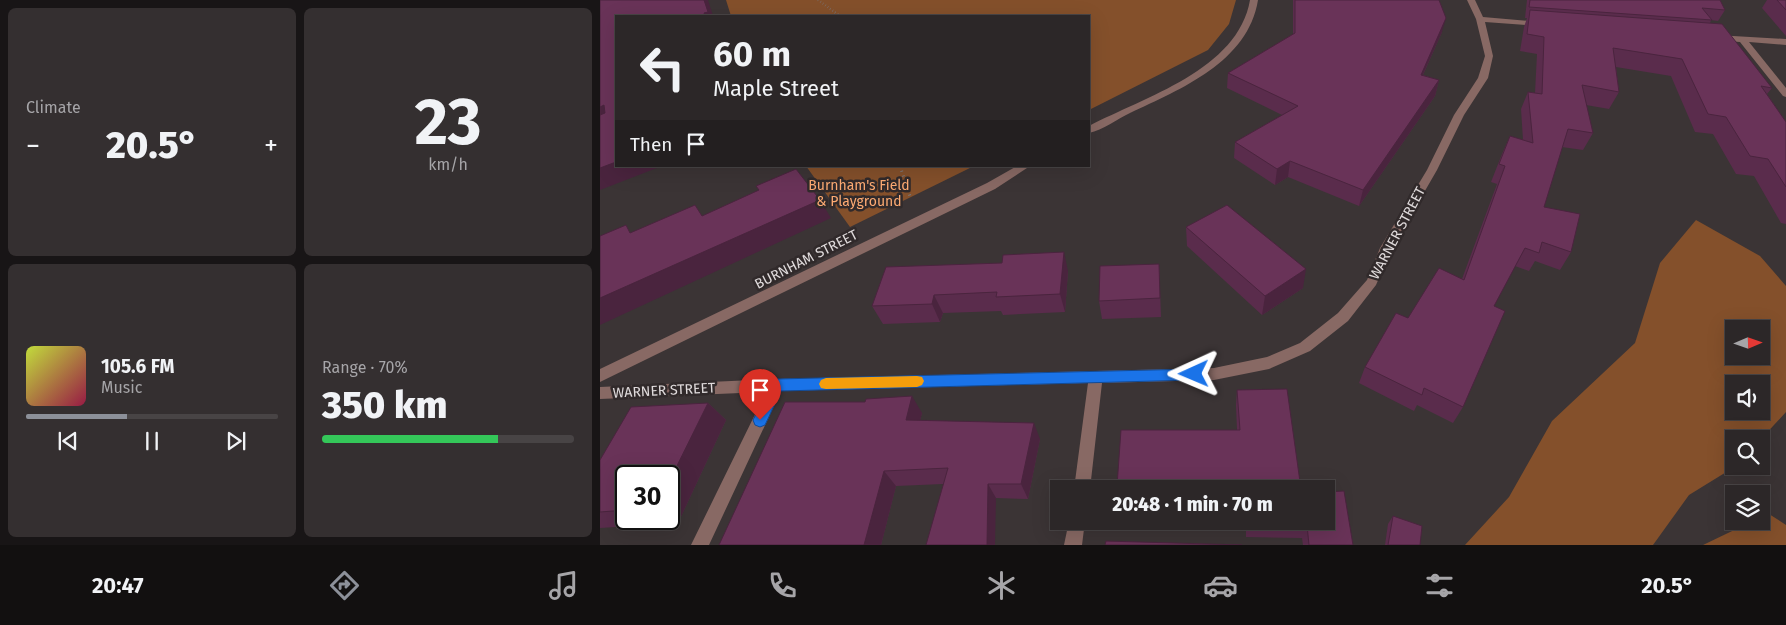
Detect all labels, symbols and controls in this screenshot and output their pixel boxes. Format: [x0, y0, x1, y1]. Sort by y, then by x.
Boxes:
text: 60 m [713, 33, 791, 75]
icon: left [630, 35, 695, 100]
text: Maple Street [713, 75, 839, 102]
text: 23 [414, 83, 482, 161]
text: Climate [26, 98, 81, 117]
text: 20.5° [106, 122, 198, 168]
text: − [26, 129, 40, 162]
text: + [264, 129, 278, 162]
icon: arrive [682, 130, 710, 158]
text: Then [630, 133, 672, 156]
text: km/h [428, 155, 468, 174]
park label: Burnham's Field & Playground [808, 177, 910, 210]
street label: WARNER STREET [1366, 183, 1429, 282]
street label: BURNHAM STREET [752, 226, 861, 293]
north arrow [1725, 320, 1770, 365]
map controls [1725, 320, 1770, 530]
position arrow [1167, 347, 1219, 399]
text: 105.6 FM [101, 355, 174, 378]
text: Range · 70% [322, 358, 408, 377]
pin [739, 369, 781, 420]
button: sound [1725, 375, 1770, 420]
icon: arrive [746, 376, 774, 404]
text: Music [101, 378, 142, 397]
street label: WARNER STREET [612, 379, 716, 402]
text: 350 km [322, 382, 447, 428]
icon: previous [54, 427, 82, 455]
icon: pause [138, 427, 166, 455]
icon: next [222, 427, 250, 455]
button: search [1725, 430, 1770, 475]
speed limit sign: 30 [615, 465, 680, 530]
button: layers [1725, 485, 1770, 530]
text: 20:48 · 1 min · 70 m [1112, 493, 1273, 516]
icon: directions [327, 568, 362, 603]
icon: music [546, 568, 581, 603]
icon: phone [765, 568, 800, 603]
icon: climate [984, 568, 1019, 603]
icon: car [1203, 568, 1238, 603]
icon: filters [1422, 568, 1457, 603]
text: 20:47 [92, 572, 144, 599]
text: 20.5° [1641, 572, 1694, 599]

